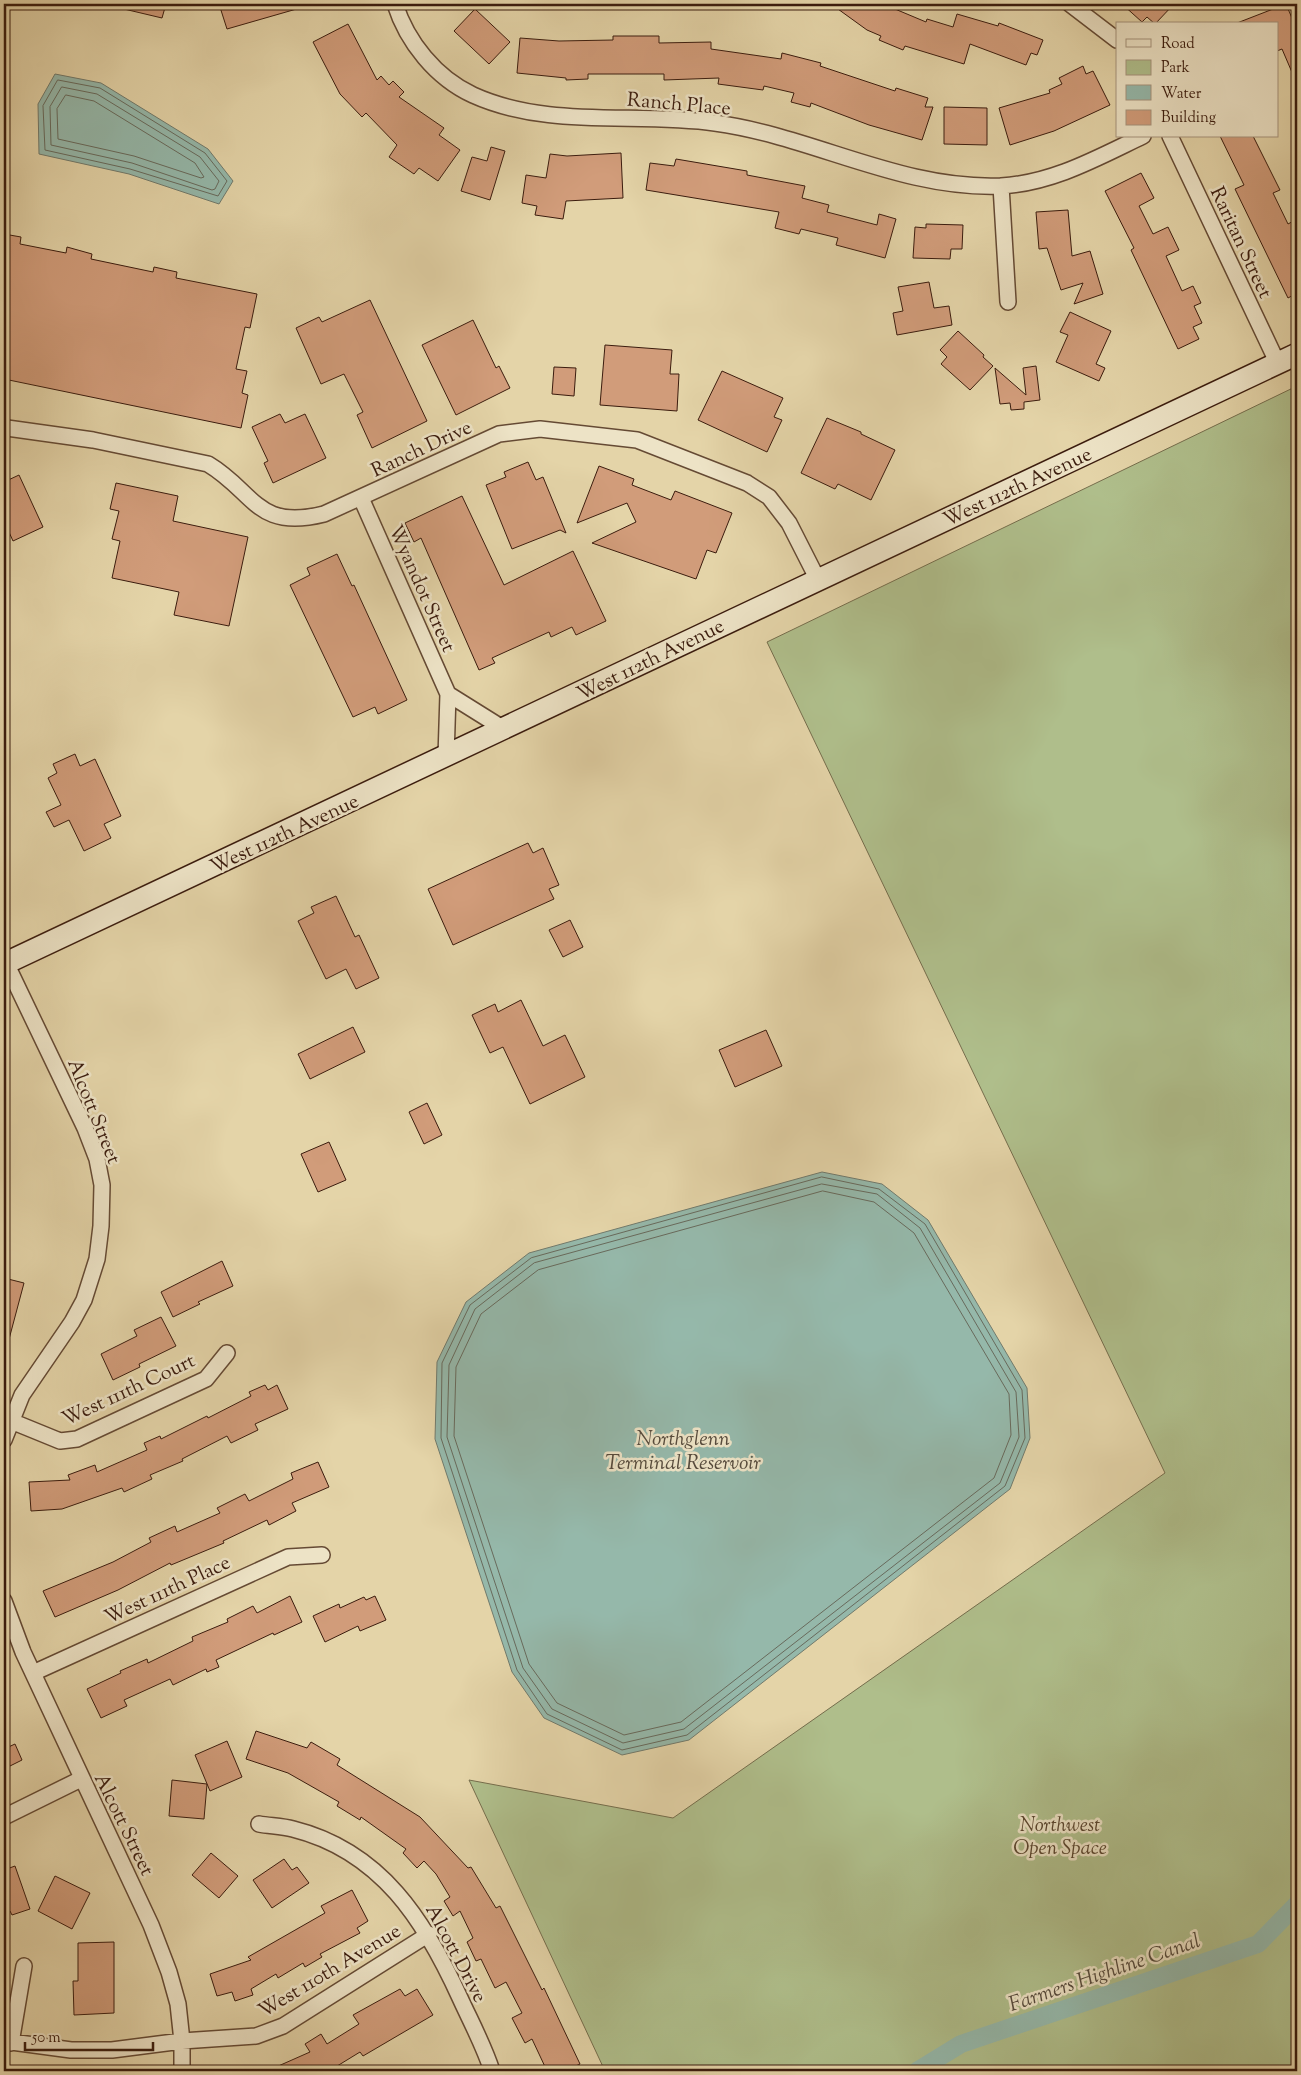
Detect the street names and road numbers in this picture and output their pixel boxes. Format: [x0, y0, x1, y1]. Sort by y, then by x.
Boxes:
street label: Ranch Place [626, 86, 732, 124]
street label: Raritan Street [1201, 182, 1278, 304]
street label: Ranch Drive [367, 414, 477, 486]
street label: West 112th Avenue [939, 441, 1097, 535]
street label: Wyandot Street [380, 521, 462, 657]
street label: West 112th Avenue [572, 613, 730, 710]
street label: West 112th Avenue [206, 788, 364, 882]
street label: Alcott Street [58, 1055, 127, 1169]
street label: West 111th Court [58, 1348, 201, 1435]
street label: West 111th Place [100, 1549, 236, 1633]
street label: Alcott Street [85, 1769, 160, 1882]
street label: Alcott Drive [417, 1900, 493, 2008]
street label: West 110th Avenue [253, 1918, 407, 2026]

